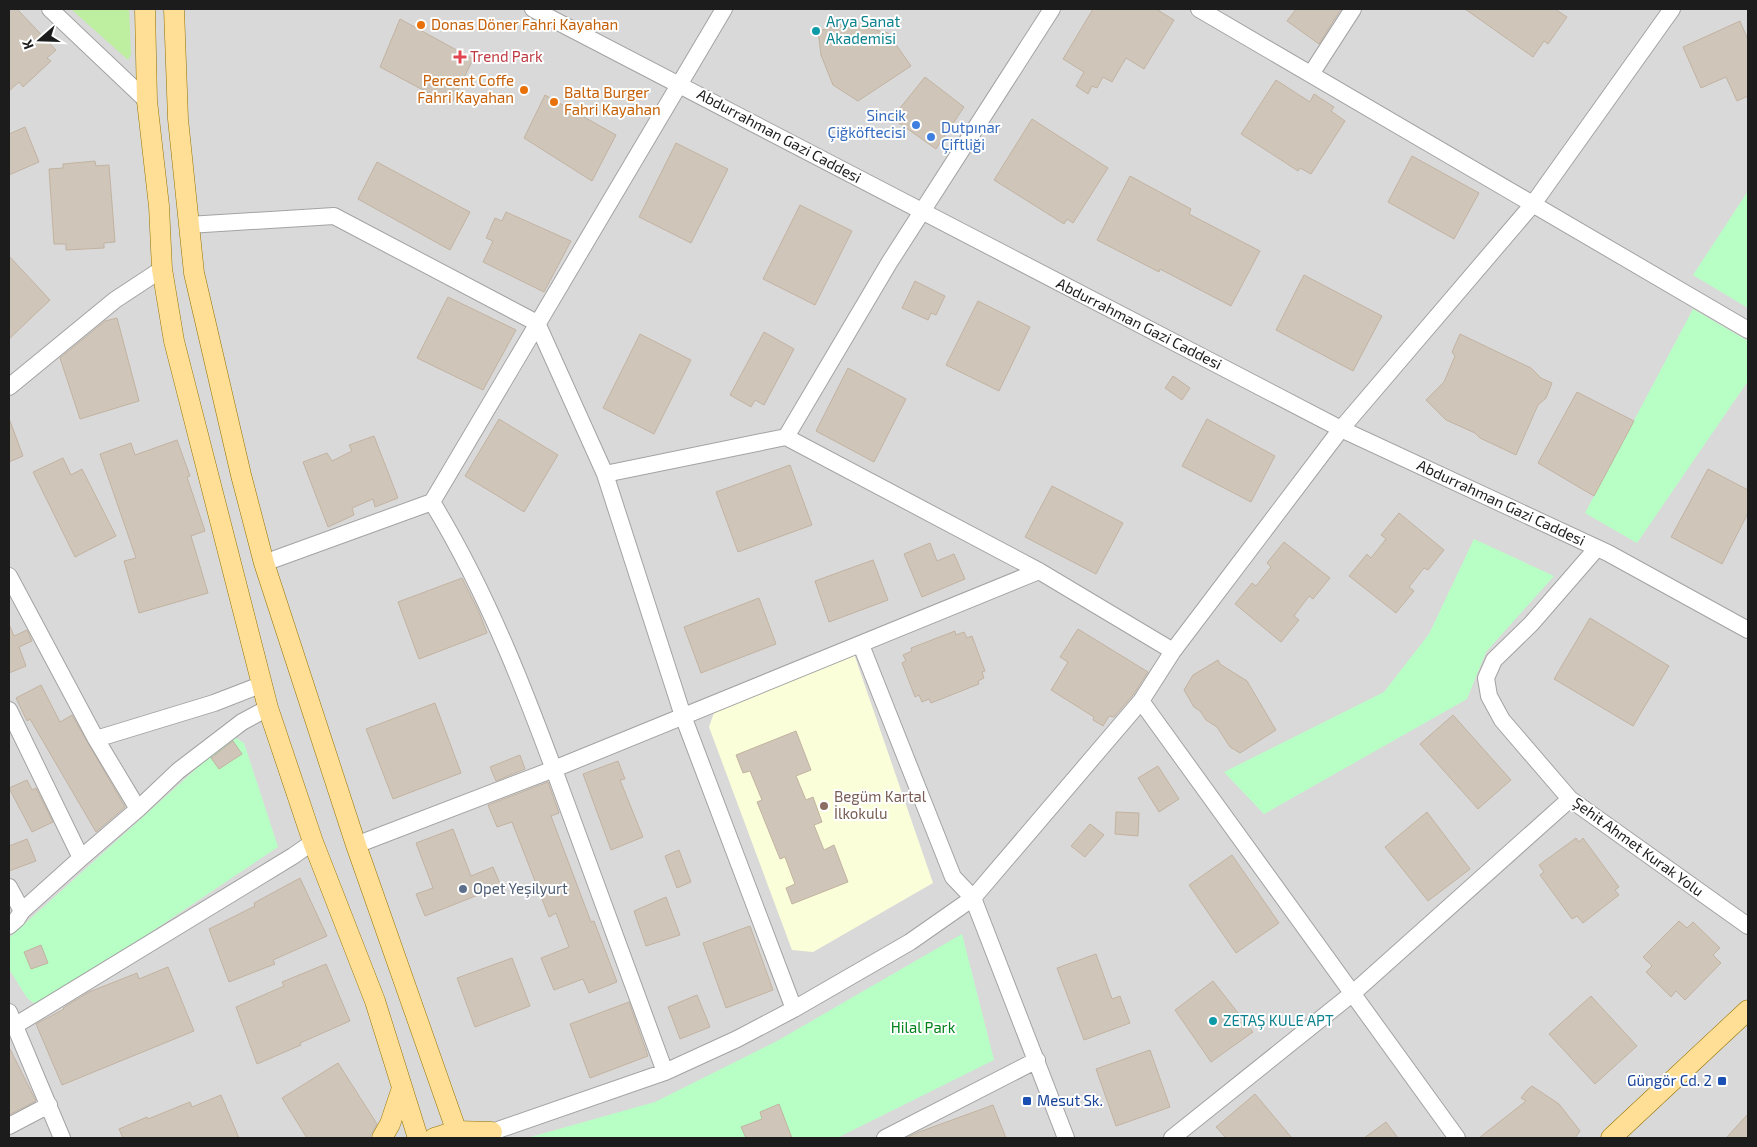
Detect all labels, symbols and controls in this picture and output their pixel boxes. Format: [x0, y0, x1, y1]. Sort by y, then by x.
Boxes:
place label: Arya Sanat Akademisi [826, 12, 900, 47]
north arrow [15, 15, 65, 65]
place label: Donas Döner Fahri Kayahan [431, 15, 618, 33]
marker: Donas Döner Fahri Kayahan [415, 19, 427, 31]
marker: Arya Sanat Akademisi [810, 25, 822, 37]
text: K [18, 37, 37, 52]
place label: Trend Park [470, 47, 543, 65]
marker: Trend Park [454, 51, 466, 63]
place label: Percent Coffe Fahri Kayahan [417, 71, 514, 106]
place label: Balta Burger Fahri Kayahan [564, 83, 661, 118]
marker: Percent Coffe Fahri Kayahan [518, 84, 530, 96]
street label: Abdurrahman Gazi Caddesi [694, 84, 865, 186]
marker: Balta Burger Fahri Kayahan [548, 96, 560, 108]
place label: Sincik Çiğköftecisi [828, 106, 906, 142]
place label: Dutpınar Çiftliği [941, 118, 1001, 154]
marker: Sincik Çiğköftecisi [910, 119, 922, 131]
marker: Dutpınar Çiftliği [925, 131, 937, 143]
street label: Abdurrahman Gazi Caddesi [1054, 274, 1225, 373]
street label: Abdurrahman Gazi Caddesi [1415, 455, 1588, 549]
place label: Begüm Kartal İlkokulu [834, 787, 927, 822]
street label: Şehit Ahmet Kurak Yolu [1569, 793, 1707, 900]
marker: Begüm Kartal İlkokulu [818, 800, 830, 812]
place label: Opet Yeşilyurt [473, 879, 568, 898]
marker: Opet Yeşilyurt [457, 883, 469, 895]
place label: ZETAŞ KULE APT [1223, 1011, 1334, 1030]
marker: ZETAŞ KULE APT [1207, 1015, 1219, 1027]
park label: Hilal Park [891, 1018, 956, 1036]
place label: Güngör Cd. 2 [1627, 1071, 1712, 1089]
marker: Güngör Cd. 2 [1716, 1075, 1728, 1087]
place label: Mesut Sk. [1037, 1091, 1103, 1109]
marker: Mesut Sk. [1021, 1095, 1033, 1107]

